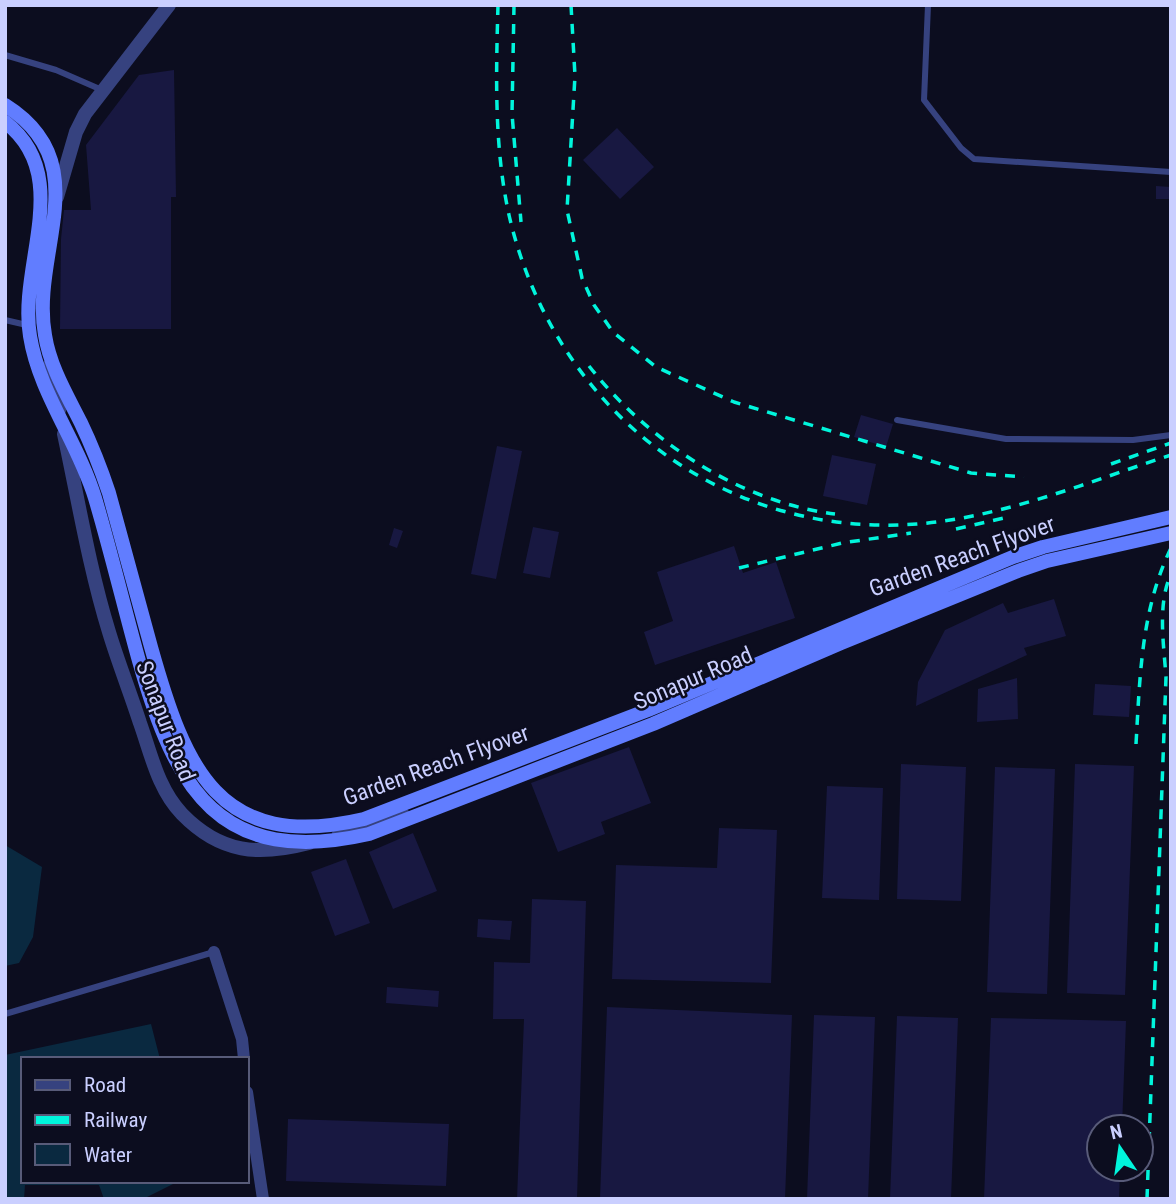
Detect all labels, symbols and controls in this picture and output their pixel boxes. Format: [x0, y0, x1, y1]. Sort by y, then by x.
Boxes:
street label: Garden Reach Flyover [866, 510, 1059, 603]
street label: Sonapur Road [630, 641, 757, 716]
street label: Sonapur Road [130, 657, 201, 785]
street label: Garden Reach Flyover [340, 719, 533, 812]
legend [21, 1057, 248, 1183]
text: Road [84, 1073, 126, 1097]
text: Railway [84, 1108, 147, 1132]
north arrow [1085, 1113, 1155, 1183]
text: N [1108, 1119, 1125, 1144]
text: Water [84, 1143, 132, 1167]

